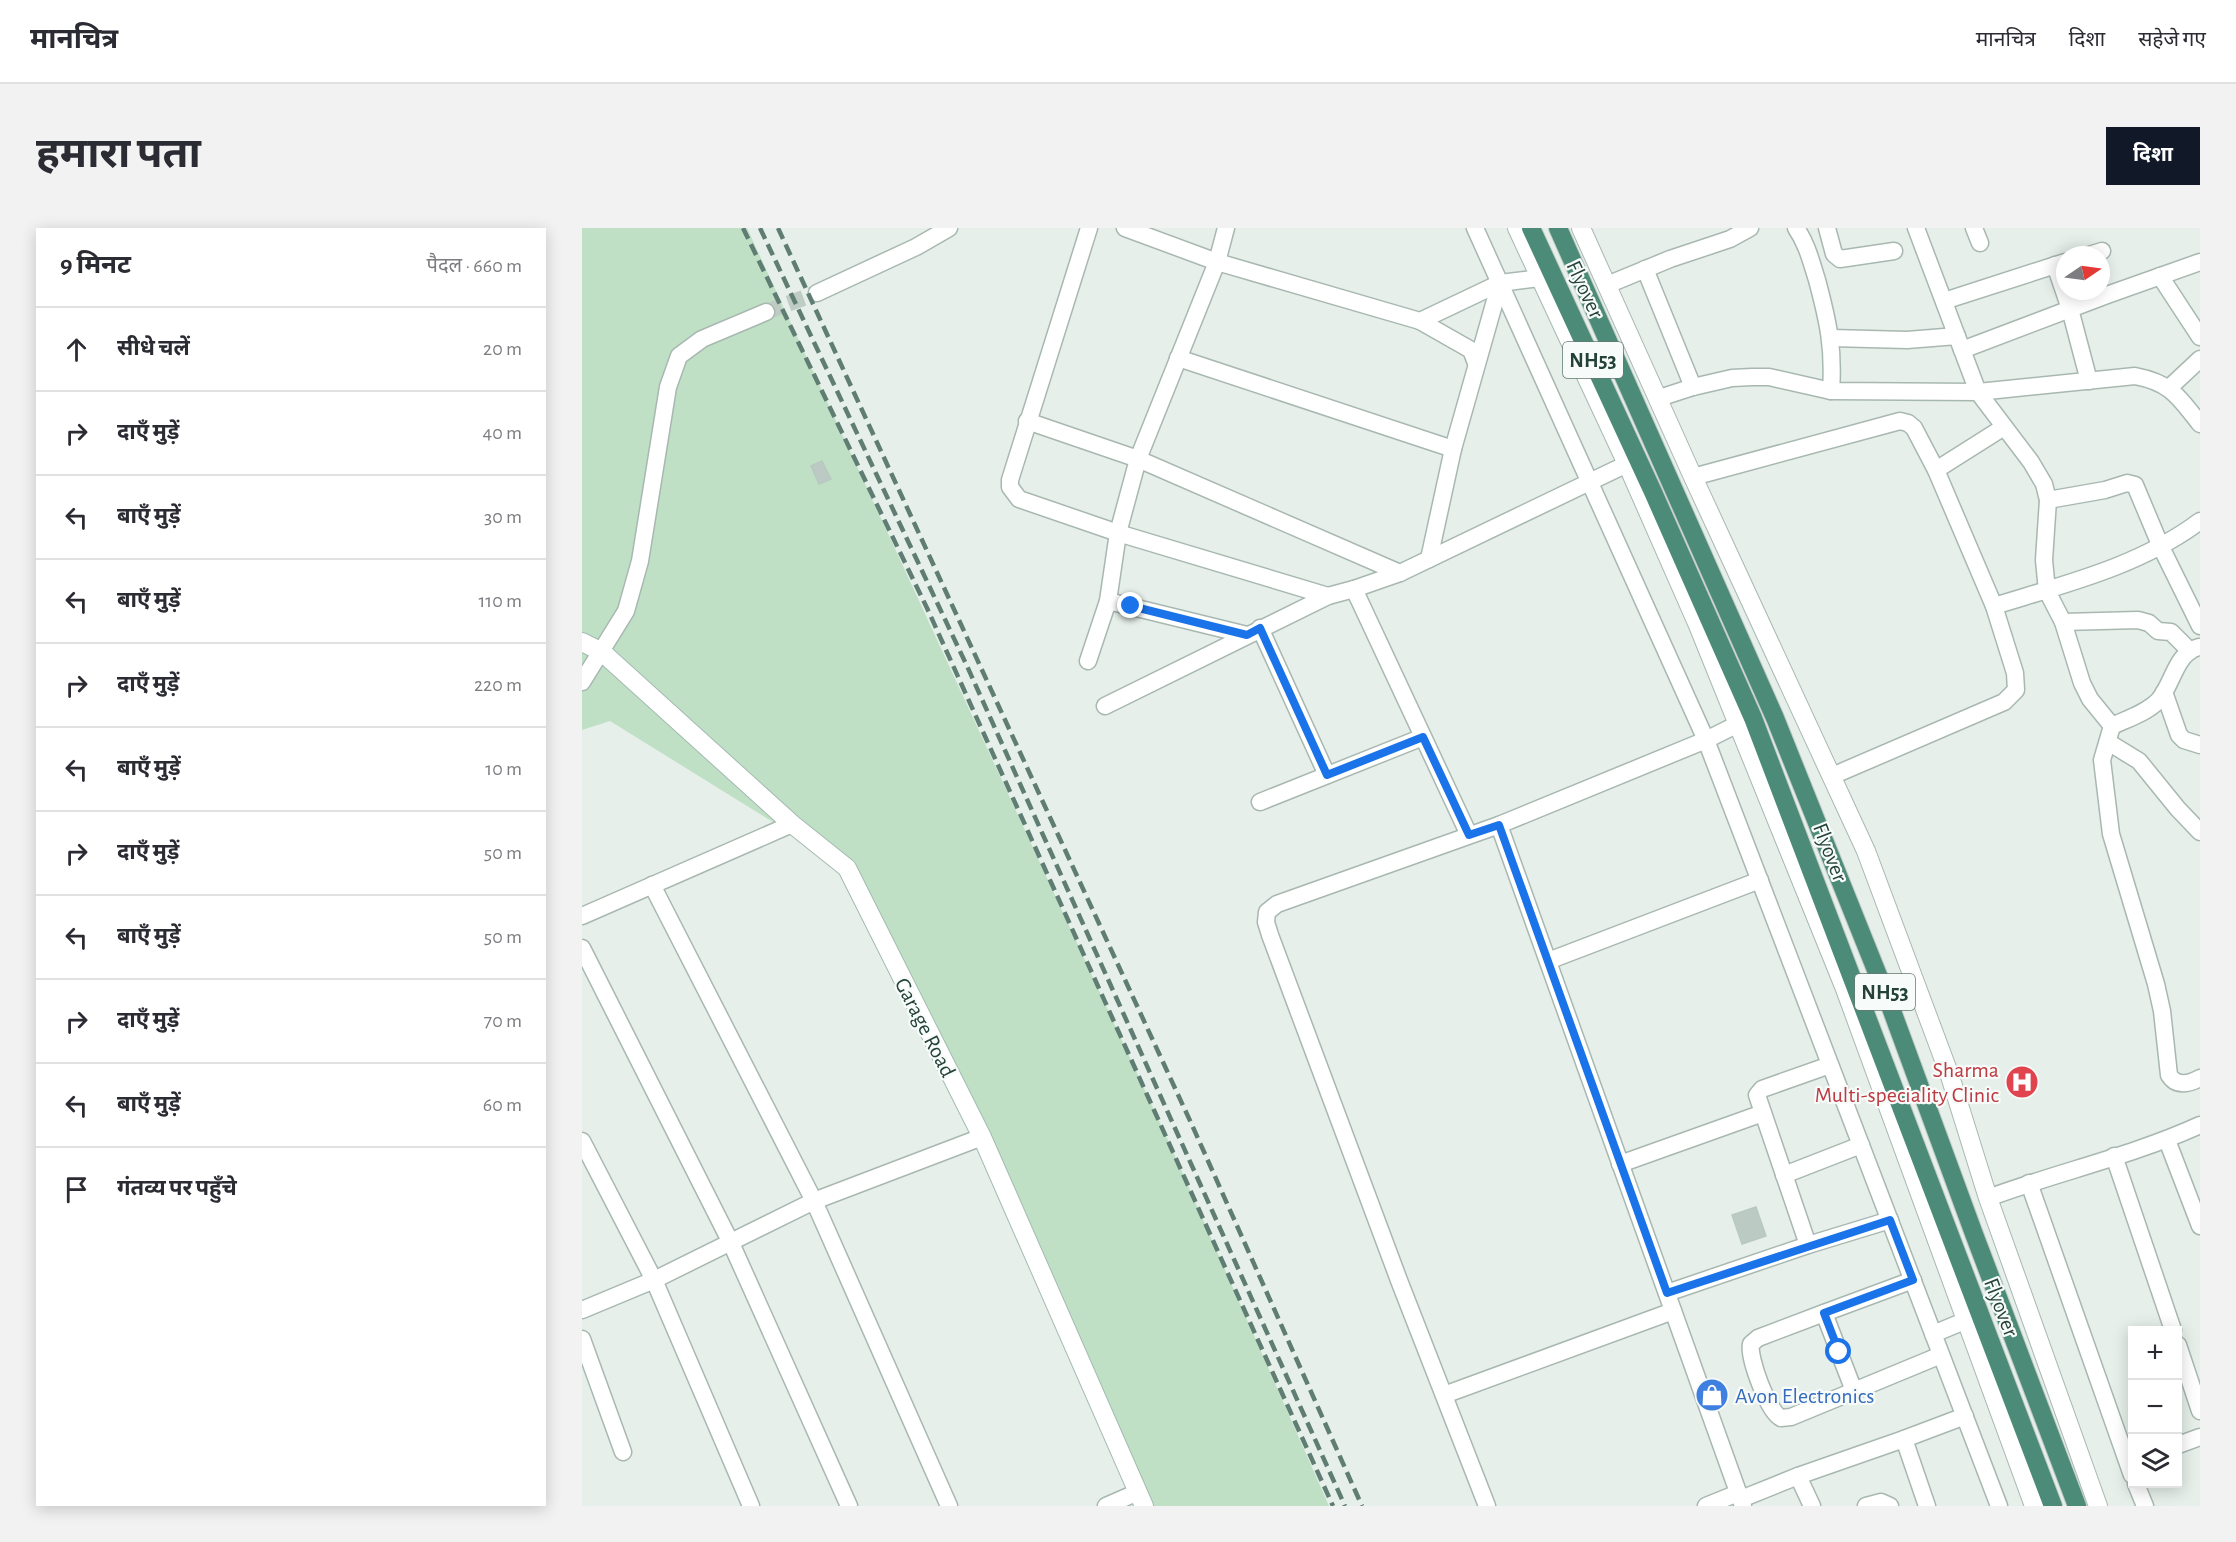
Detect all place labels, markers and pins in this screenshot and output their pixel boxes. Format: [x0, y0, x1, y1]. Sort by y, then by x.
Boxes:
place label: Sharma Multi-speciality Clinic [1815, 1059, 2000, 1106]
hospital icon: Sharma Multi-speciality Clinic [2004, 1064, 2040, 1100]
shop icon: Avon Electronics [1694, 1377, 1730, 1413]
place label: Avon Electronics [1735, 1385, 1874, 1407]

